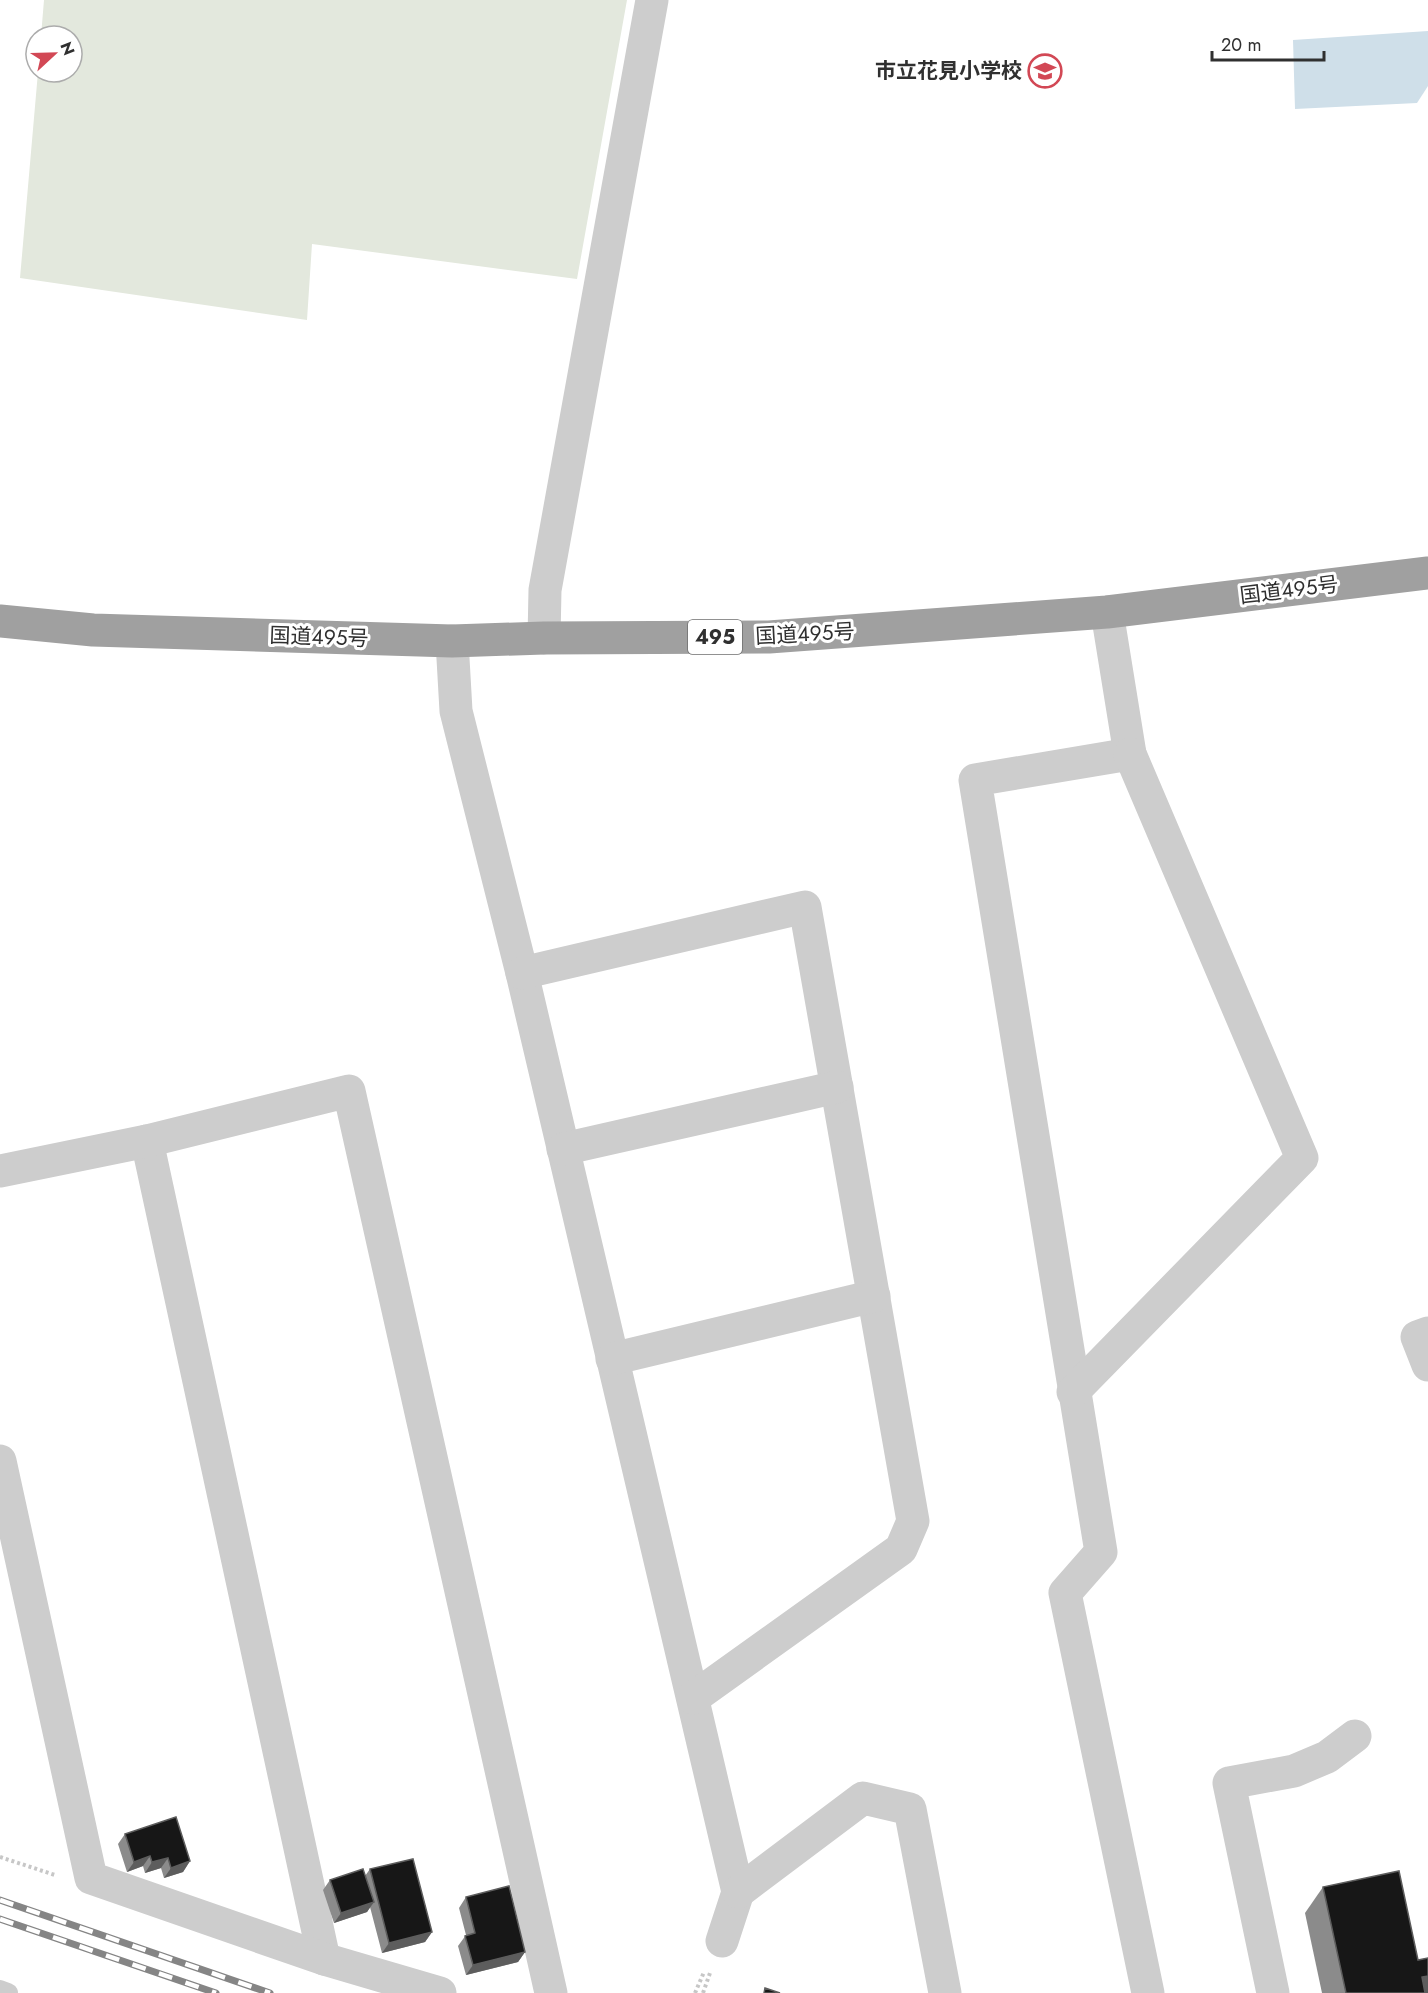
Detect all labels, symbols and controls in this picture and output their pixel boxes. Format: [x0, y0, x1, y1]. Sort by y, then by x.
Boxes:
north arrow [24, 24, 84, 84]
scale bar [1212, 24, 1324, 62]
text: 20 m [1221, 32, 1261, 58]
text: N [54, 38, 80, 59]
school or university icon: 市立花見小学校 [1027, 53, 1063, 89]
place label: 市立花見小学校 [875, 56, 1022, 86]
street label: 国道495号 [1238, 569, 1340, 611]
street label: 国道495号 [755, 616, 855, 652]
street label: 国道495号 [269, 620, 369, 654]
road number: 495 [688, 620, 742, 654]

